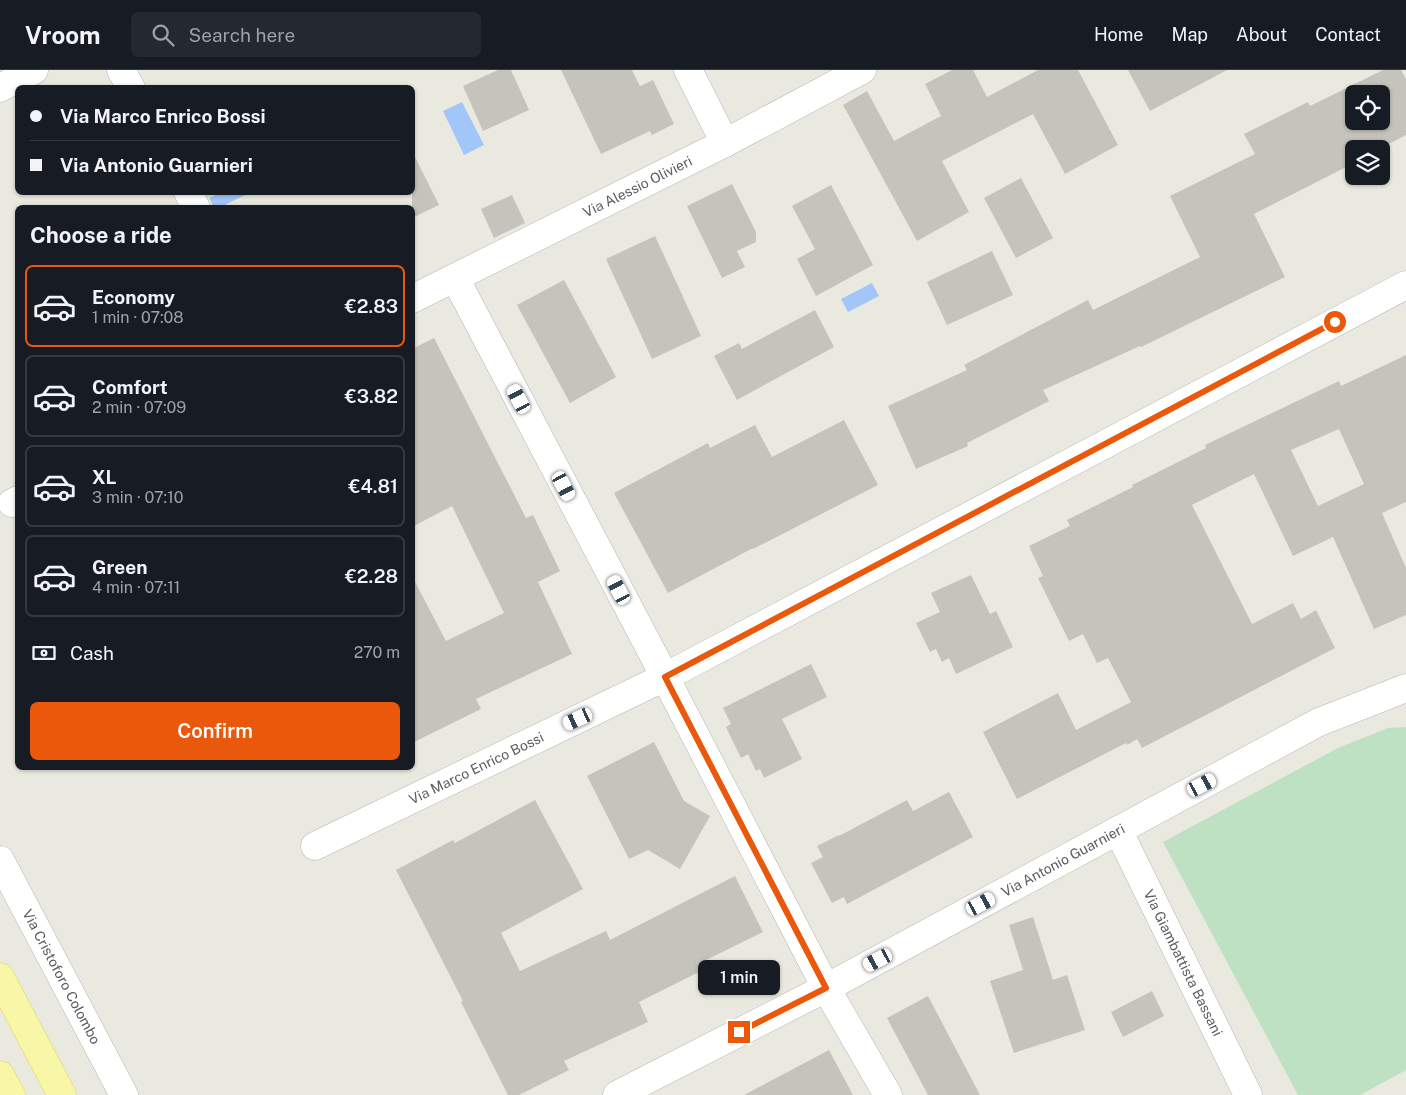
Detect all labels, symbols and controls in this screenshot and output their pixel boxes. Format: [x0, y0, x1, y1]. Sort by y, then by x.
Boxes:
search box [131, 12, 481, 57]
text: Vroom [25, 21, 101, 49]
icon: search [149, 21, 177, 49]
text: Search here [189, 24, 295, 46]
text: Home [1094, 24, 1144, 45]
text: Map [1172, 24, 1208, 45]
text: About [1236, 24, 1287, 45]
text: Contact [1315, 24, 1381, 45]
map controls [1345, 85, 1390, 185]
button: locate [1345, 85, 1390, 130]
text: Via Marco Enrico Bossi [60, 105, 266, 127]
button: layers [1345, 140, 1390, 185]
street label: Via Alessio Olivieri [580, 153, 695, 220]
text: Via Antonio Guarnieri [60, 154, 253, 176]
text: Choose a ride [30, 222, 172, 248]
icon: car [32, 284, 77, 329]
text: Economy [92, 286, 175, 308]
text: €2.83 [345, 295, 398, 317]
text: 1 min · 07:08 [92, 308, 184, 327]
route start [1324, 311, 1346, 333]
icon: car [32, 374, 77, 419]
text: Comfort [92, 376, 168, 398]
car [505, 382, 532, 416]
text: €3.82 [345, 385, 398, 407]
text: 2 min · 07:09 [92, 398, 186, 417]
icon: car [32, 464, 77, 509]
text: XL [92, 466, 117, 488]
car [550, 469, 577, 503]
text: €4.81 [349, 475, 398, 497]
text: 3 min · 07:10 [92, 488, 183, 507]
icon: car [32, 554, 77, 599]
text: Green [92, 556, 147, 578]
text: €2.28 [345, 565, 398, 587]
car [605, 573, 632, 607]
text: 4 min · 07:11 [92, 578, 180, 597]
icon: cash [30, 639, 58, 667]
text: Cash [70, 642, 114, 664]
text: 270 m [354, 643, 400, 662]
button: Confirm [30, 702, 400, 760]
car [561, 706, 594, 732]
street label: Via Marco Enrico Bossi [406, 729, 546, 807]
car [1185, 771, 1218, 799]
street label: Via Antonio Guarnieri [998, 820, 1127, 900]
street label: Via Giambattista Bassani [1141, 887, 1226, 1039]
car [964, 890, 997, 918]
street label: Via Cristoforo Colombo [19, 907, 104, 1047]
car [861, 946, 894, 974]
callout: 1 min [698, 960, 780, 994]
text: 1 min [720, 968, 758, 987]
route end [728, 1021, 750, 1043]

